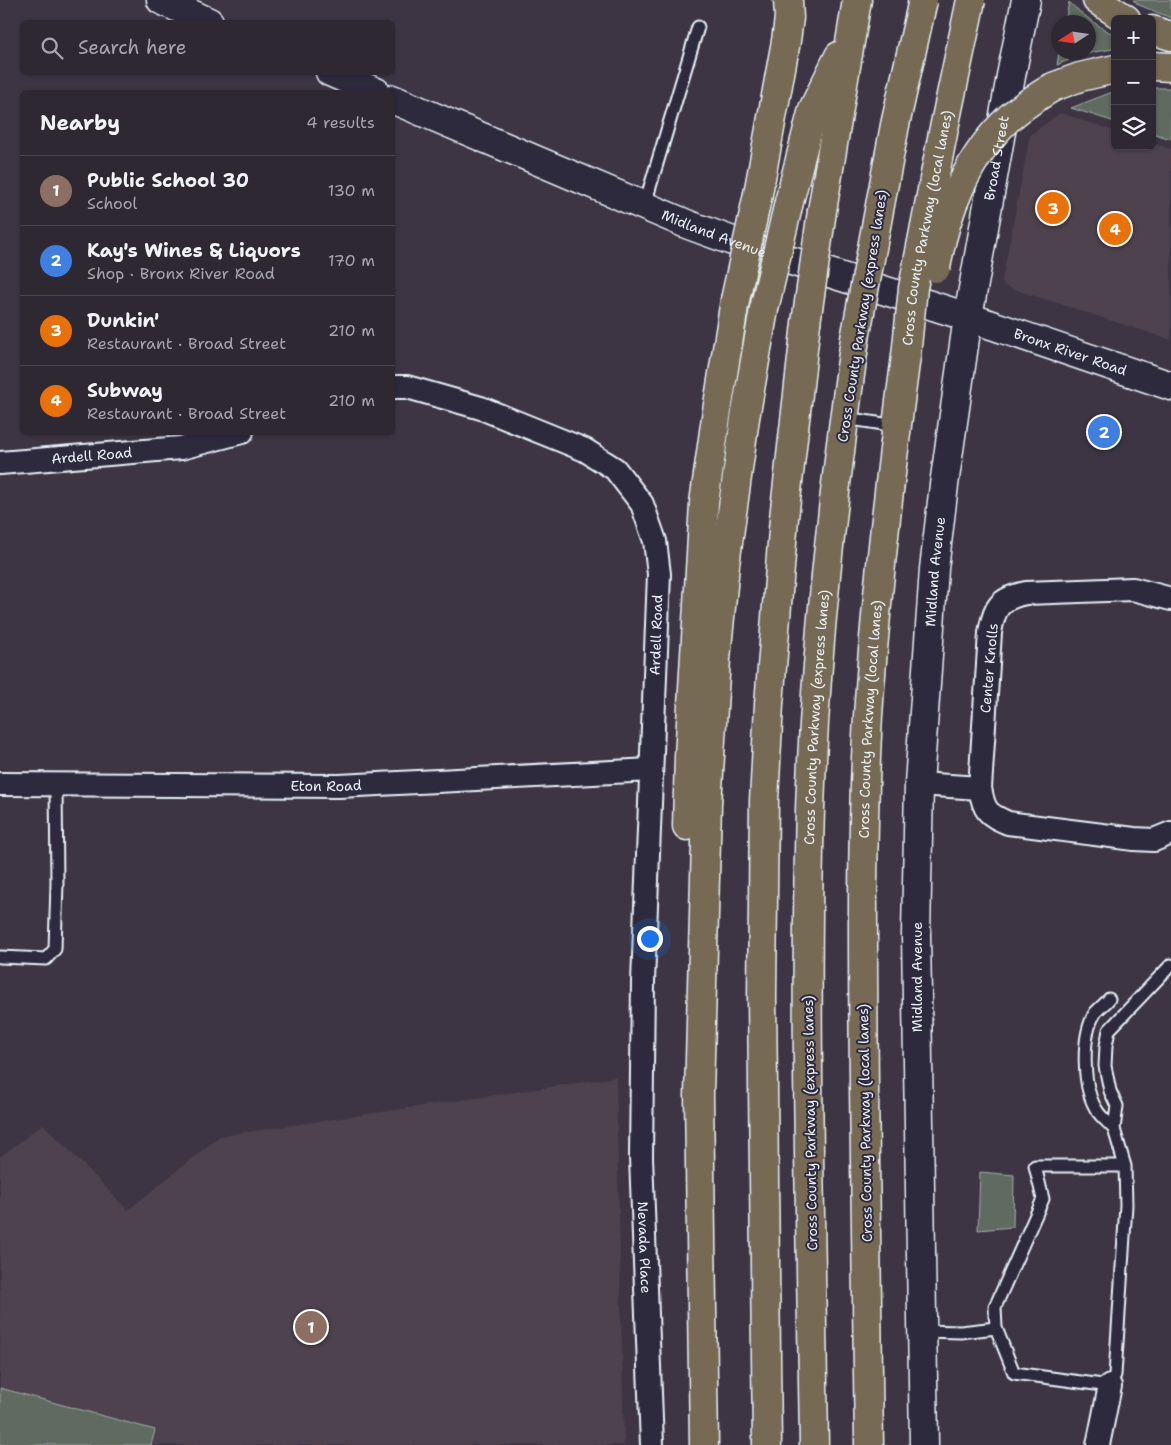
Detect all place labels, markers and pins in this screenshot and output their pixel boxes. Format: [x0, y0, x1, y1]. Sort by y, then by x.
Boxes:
pin: 3 [1037, 189, 1069, 227]
pin: 4 [1099, 210, 1131, 248]
pin: 2 [1088, 413, 1120, 451]
pin: 1 [295, 1308, 327, 1346]

